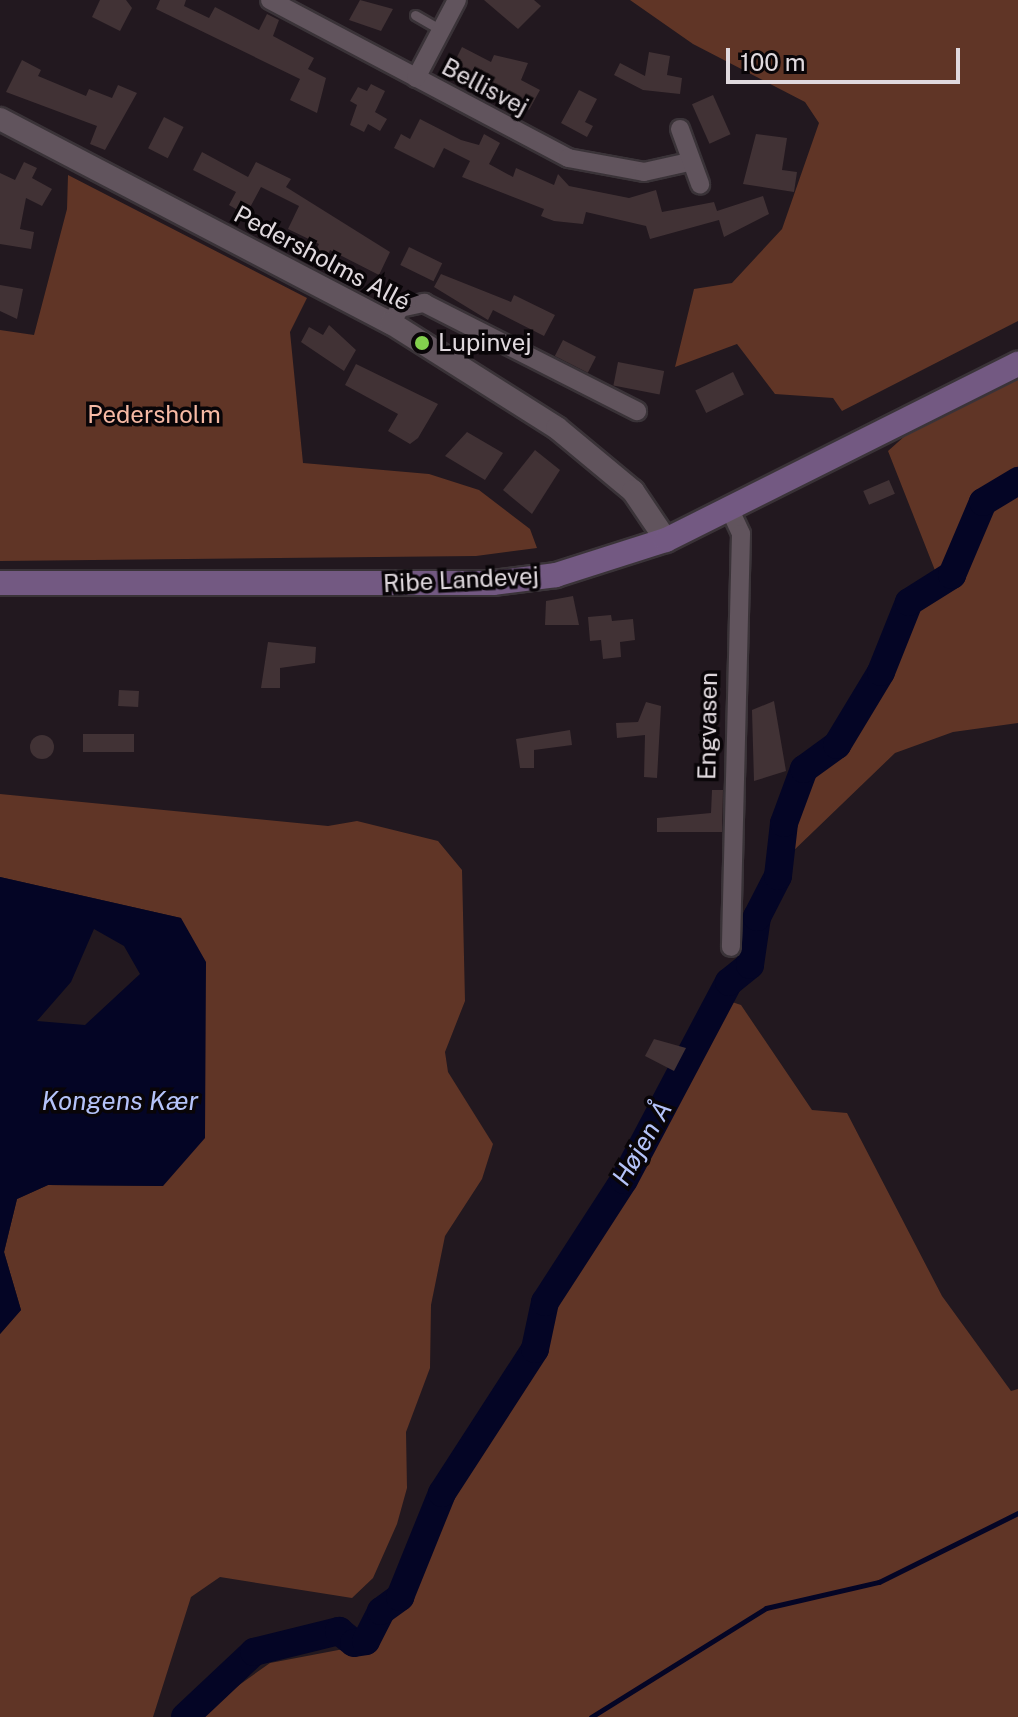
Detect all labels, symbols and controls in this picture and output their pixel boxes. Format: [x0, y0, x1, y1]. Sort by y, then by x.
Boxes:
scale bar [730, 32, 964, 82]
text: 100 m [740, 48, 806, 76]
street label: Bellisvej [437, 52, 533, 122]
street label: Pedersholms Allé [229, 199, 415, 317]
place label: Lupinvej [438, 329, 532, 357]
marker: Lupinvej [413, 334, 431, 352]
park label: Pedersholm [87, 401, 221, 429]
street label: Ribe Landevej [382, 562, 540, 598]
street label: Engvasen [693, 672, 723, 780]
water label: Kongens Kær [42, 1085, 198, 1117]
water label: Højen Å [605, 1095, 679, 1191]

